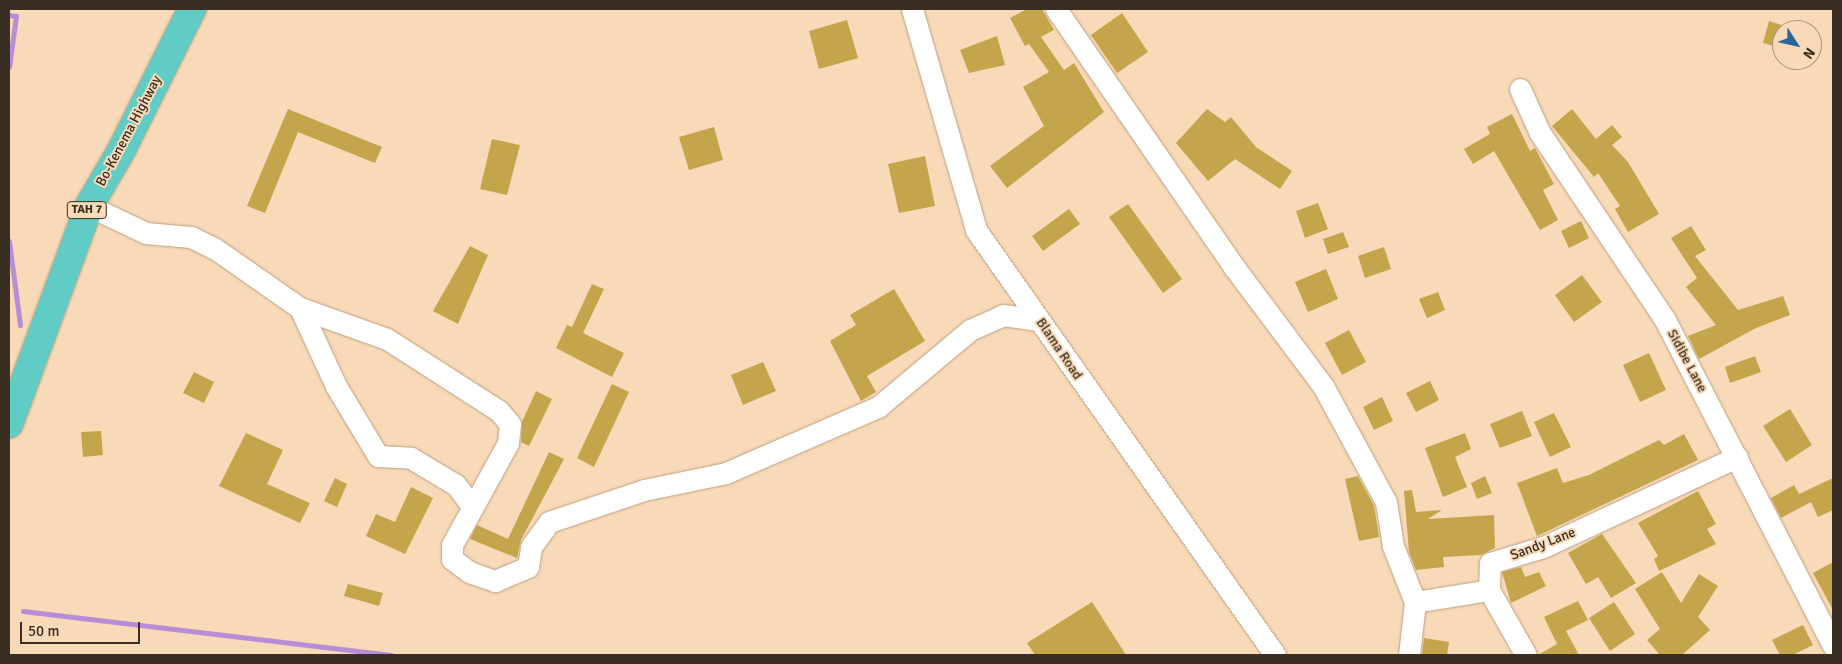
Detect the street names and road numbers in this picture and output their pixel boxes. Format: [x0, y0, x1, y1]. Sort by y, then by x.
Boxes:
street label: Bo-Kenema Highway [93, 73, 165, 189]
road number: TAH 7 [66, 200, 108, 220]
street label: Blama Road [1032, 315, 1086, 383]
street label: Sidibe Lane [1663, 327, 1711, 395]
street label: Sandy Lane [1508, 524, 1578, 564]

